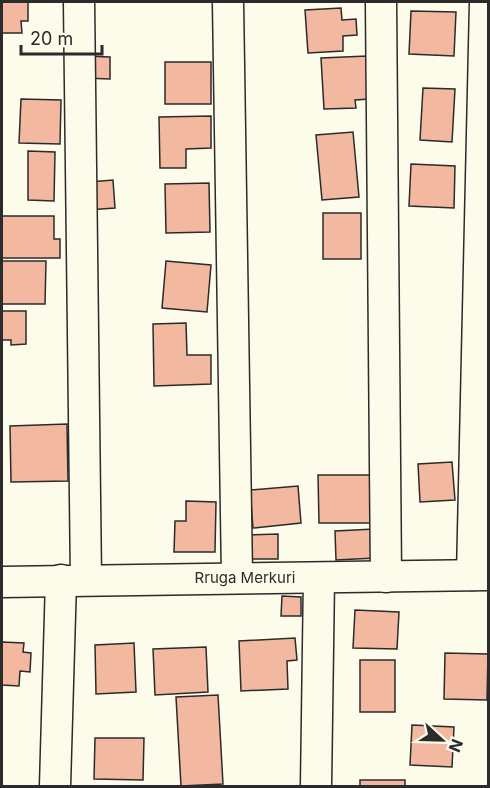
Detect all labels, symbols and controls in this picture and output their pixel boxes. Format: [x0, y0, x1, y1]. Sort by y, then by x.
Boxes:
scale bar [21, 18, 102, 56]
text: 20 m [30, 28, 73, 49]
street label: Rruga Merkuri [195, 568, 295, 587]
north arrow [412, 710, 472, 770]
text: N [444, 736, 467, 755]

